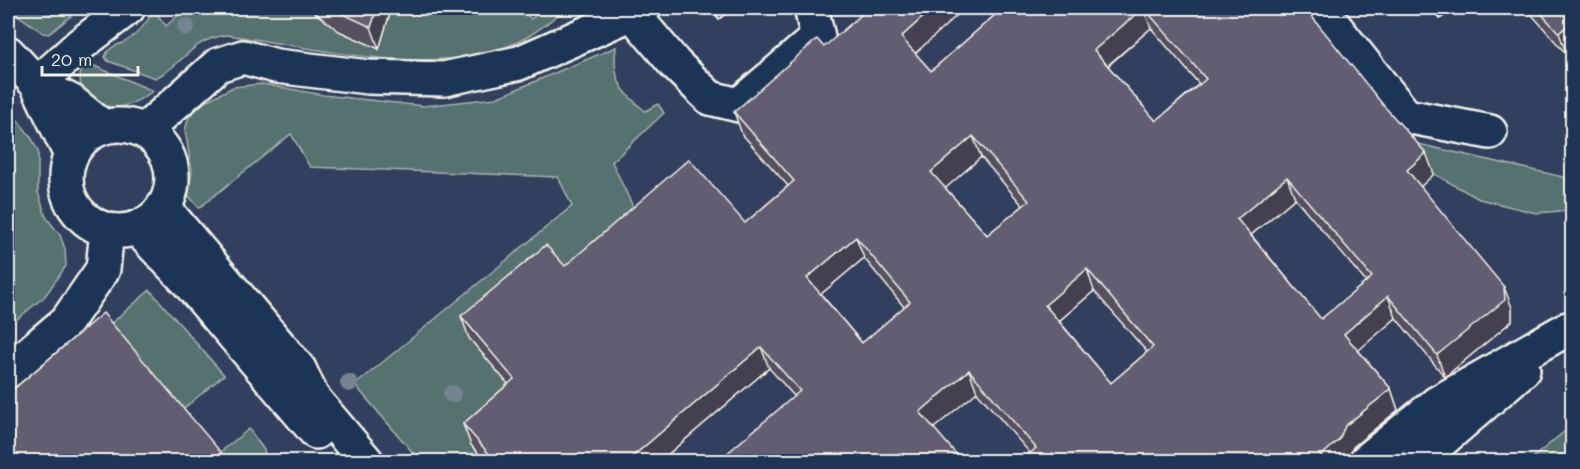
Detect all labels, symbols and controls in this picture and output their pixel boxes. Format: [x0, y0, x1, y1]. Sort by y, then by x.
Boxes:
scale bar [42, 39, 138, 77]
text: 20 m [51, 47, 92, 71]

